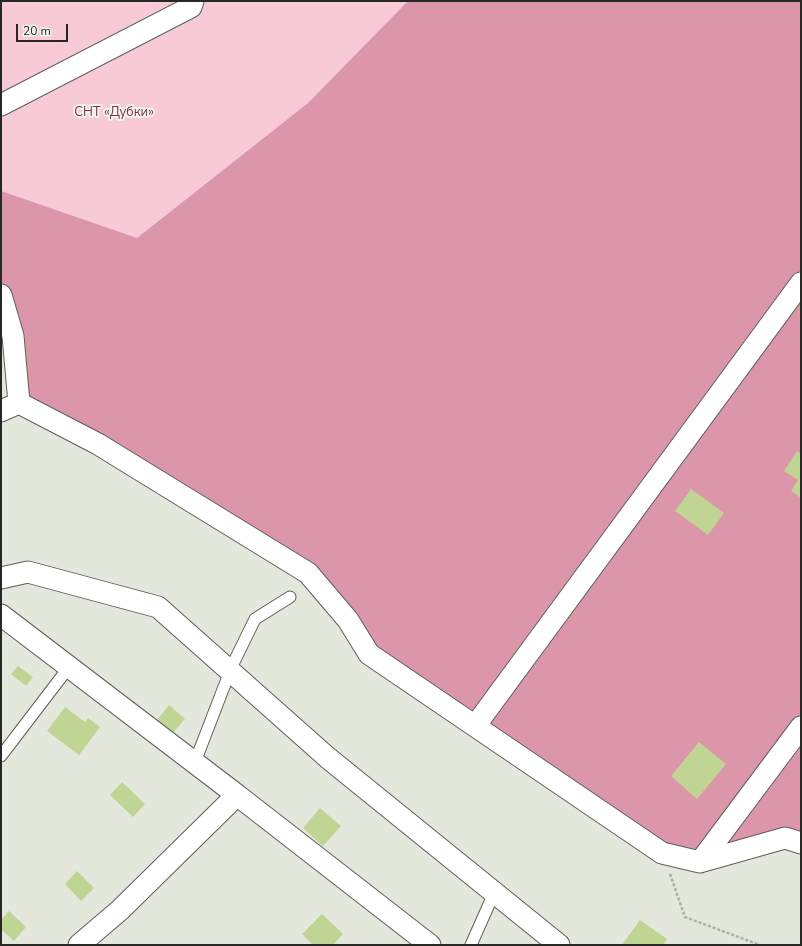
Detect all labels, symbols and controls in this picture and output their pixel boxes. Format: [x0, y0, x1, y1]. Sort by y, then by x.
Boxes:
scale bar [18, 16, 70, 42]
text: 20 m [23, 23, 51, 39]
park label: СНТ «Дубки» [74, 105, 154, 121]

